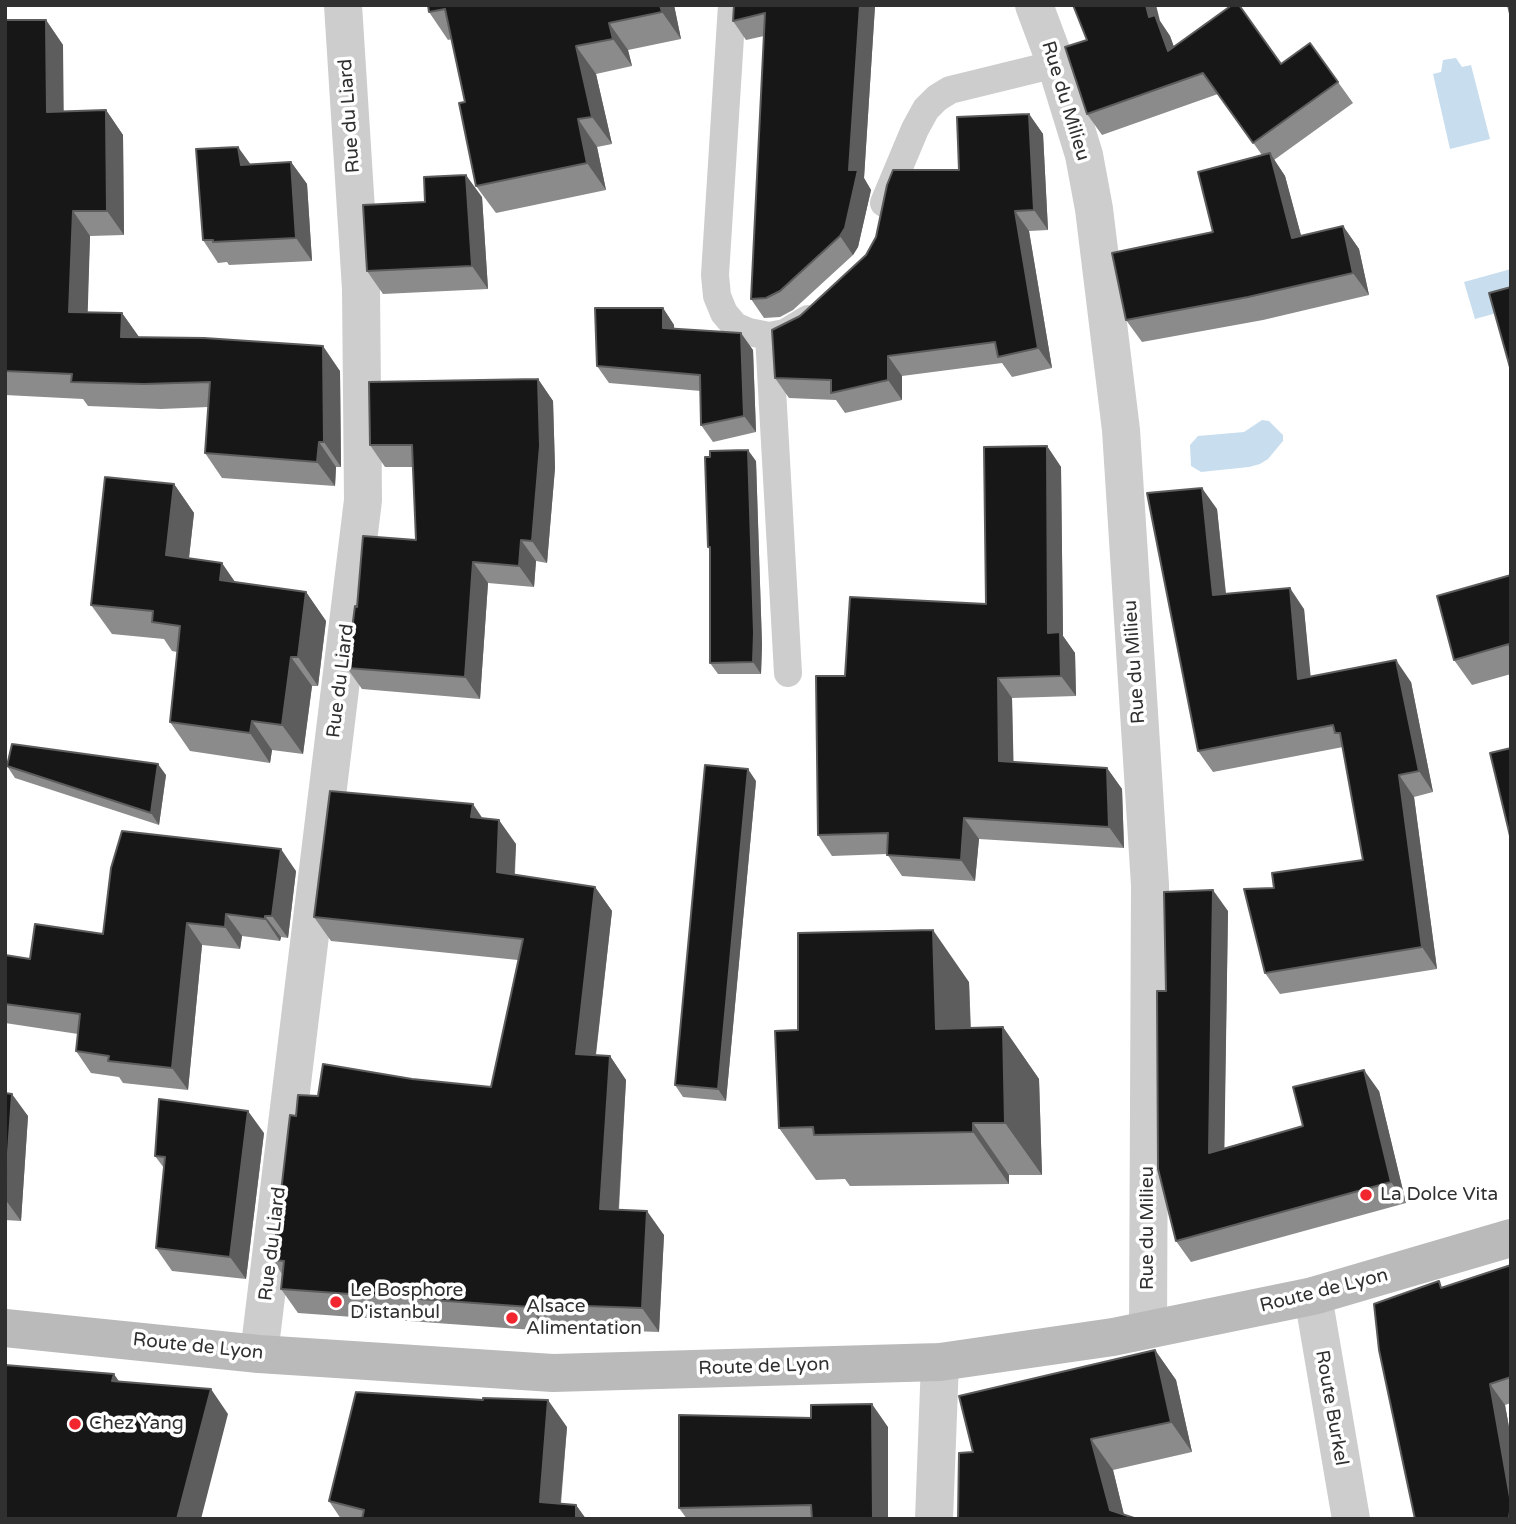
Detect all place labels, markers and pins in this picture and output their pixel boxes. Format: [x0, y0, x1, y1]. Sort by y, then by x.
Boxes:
place label: La Dolce Vita [1380, 1184, 1498, 1206]
marker: La Dolce Vita [1358, 1187, 1374, 1203]
place label: Le Bosphore D'istanbul [350, 1280, 463, 1324]
marker: Le Bosphore D'istanbul [328, 1294, 344, 1310]
place label: Alsace Alimentation [526, 1296, 642, 1340]
marker: Alsace Alimentation [504, 1310, 520, 1326]
place label: Chez Yang [89, 1413, 184, 1435]
marker: Chez Yang [67, 1416, 83, 1432]

